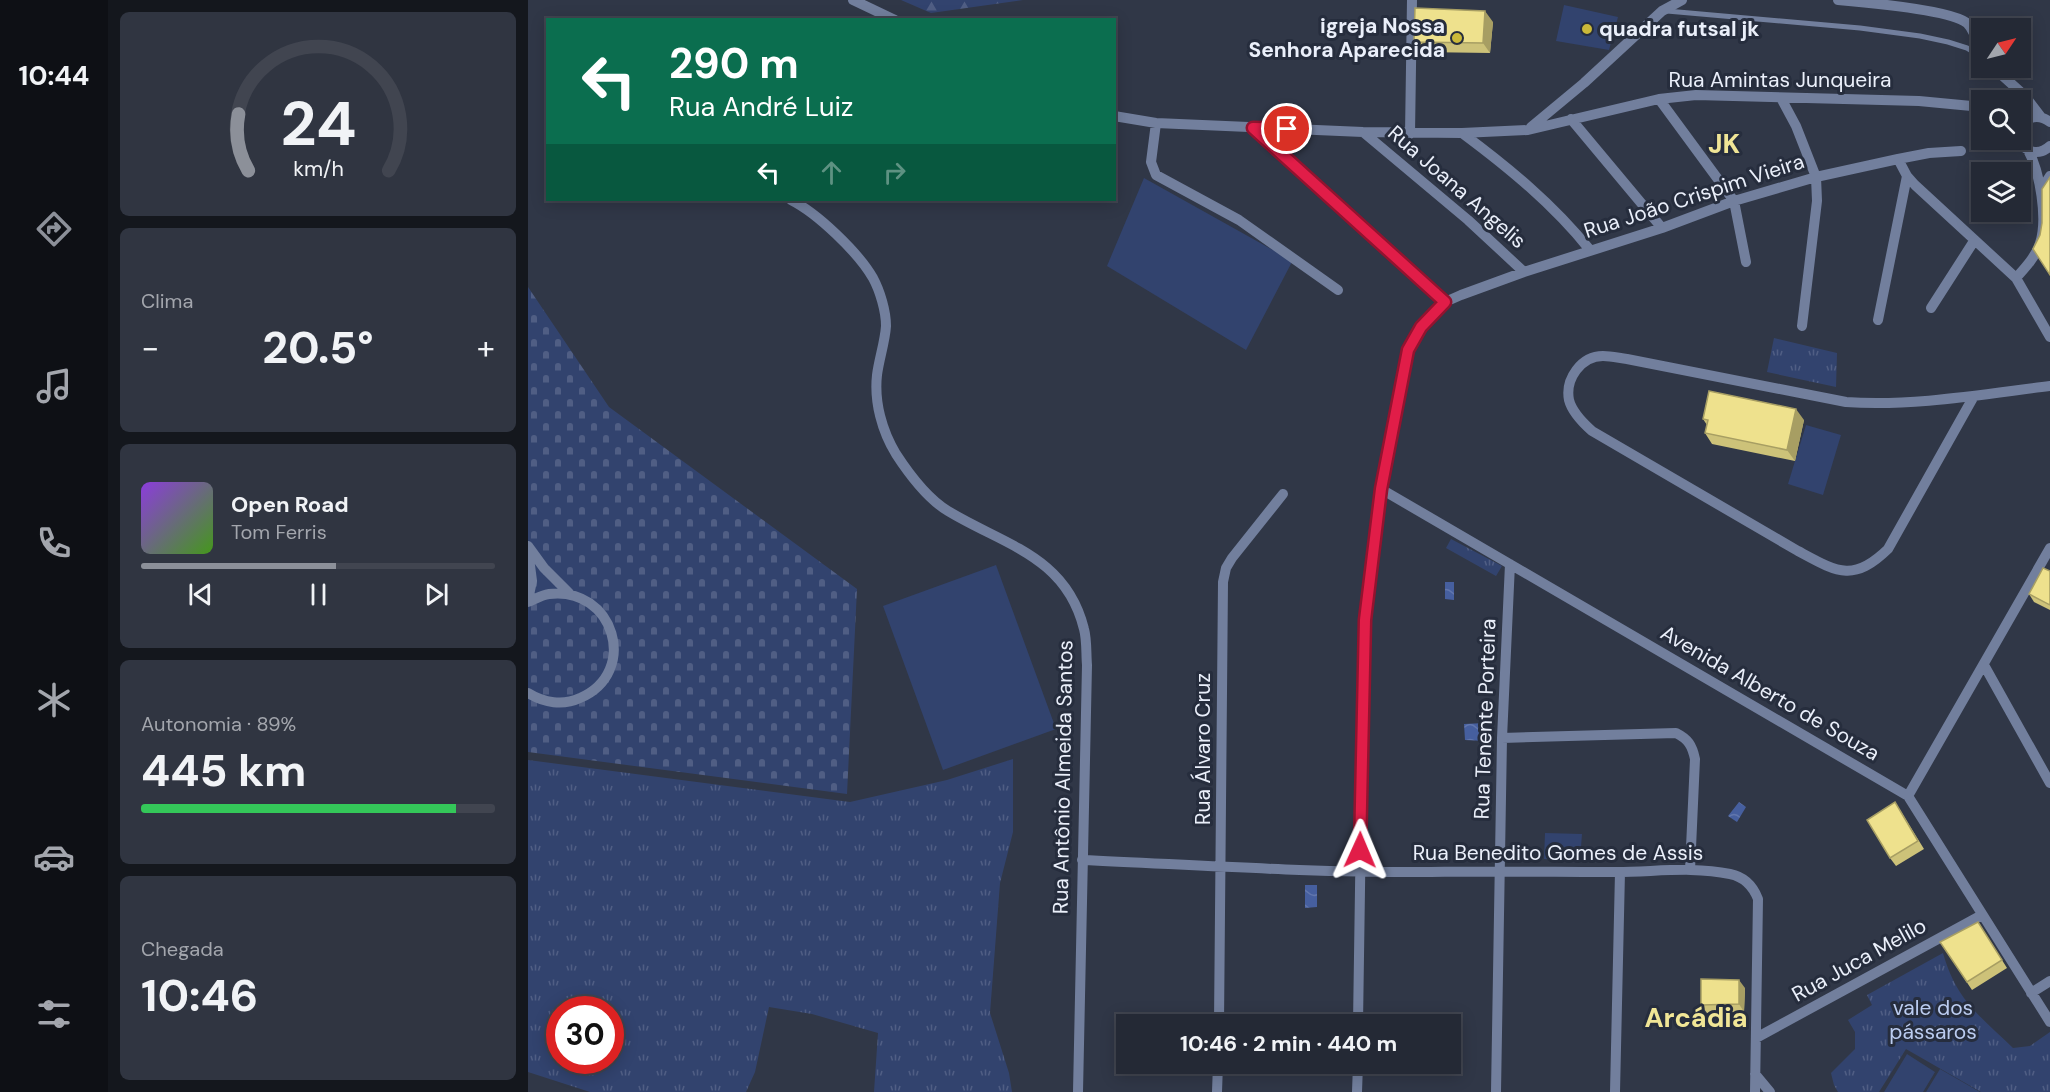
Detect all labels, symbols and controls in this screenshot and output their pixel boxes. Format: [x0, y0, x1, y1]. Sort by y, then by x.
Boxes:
place label: igreja Nossa Senhora Aparecida [1249, 12, 1445, 64]
place label: quadra futsal jk [1599, 15, 1759, 43]
north arrow [1971, 18, 2031, 78]
map controls [1971, 18, 2031, 222]
marker: quadra futsal jk [1580, 22, 1594, 36]
marker: igreja Nossa Senhora Aparecida [1450, 31, 1464, 45]
text: 290 m [669, 36, 799, 91]
icon: left [570, 42, 648, 120]
text: 10:44 [19, 58, 89, 93]
street label: Rua Amintas Junqueira [1668, 66, 1892, 94]
text: 24 [280, 83, 356, 164]
text: Rua André Luiz [669, 89, 853, 124]
button: search [1971, 90, 2031, 150]
pin [1261, 103, 1312, 154]
icon: arrive [1270, 112, 1303, 145]
street label: Rua Joana Angelis [1382, 119, 1532, 255]
district label: JK [1708, 126, 1740, 161]
street label: Rua João Crispim Vieira [1580, 147, 1808, 245]
text: km/h [293, 155, 343, 183]
icon: left [752, 156, 785, 189]
icon: ahead [815, 156, 848, 189]
icon: right [878, 156, 911, 189]
button: layers [1971, 162, 2031, 222]
icon: directions [33, 208, 75, 250]
text: Clima [141, 288, 193, 314]
text: 20.5° [262, 318, 374, 377]
text: − [141, 326, 159, 369]
text: + [477, 326, 495, 369]
icon: music [33, 365, 75, 407]
text: Open Road [231, 490, 349, 519]
text: Tom Ferris [231, 519, 327, 545]
icon: phone [33, 522, 75, 564]
icon: previous [184, 578, 217, 611]
icon: pause [302, 578, 335, 611]
icon: next [420, 578, 453, 611]
street label: Rua Tenente Porteira [1468, 618, 1502, 820]
street label: Avenida Alberto de Souza [1655, 619, 1885, 767]
street label: Rua Antônio Almeida Santos [1047, 640, 1079, 914]
street label: Rua Álvaro Cruz [1189, 673, 1217, 825]
icon: climate [33, 679, 75, 721]
text: Autonomia · 89% [141, 711, 296, 737]
text: 445 km [141, 741, 306, 800]
position arrow [1328, 818, 1392, 882]
icon: car [33, 836, 75, 878]
street label: Rua Benedito Gomes de Assis [1413, 839, 1703, 867]
street label: Rua Juca Melilo [1787, 912, 1931, 1008]
text: Chegada [141, 936, 224, 962]
text: 10:46 [141, 966, 258, 1025]
icon: filters [33, 993, 75, 1035]
park label: vale dos pássaros [1889, 994, 1977, 1046]
speed limit sign: 30 [546, 996, 624, 1074]
district label: Arcádia [1644, 1000, 1748, 1035]
text: 10:46 · 2 min · 440 m [1180, 1029, 1397, 1058]

